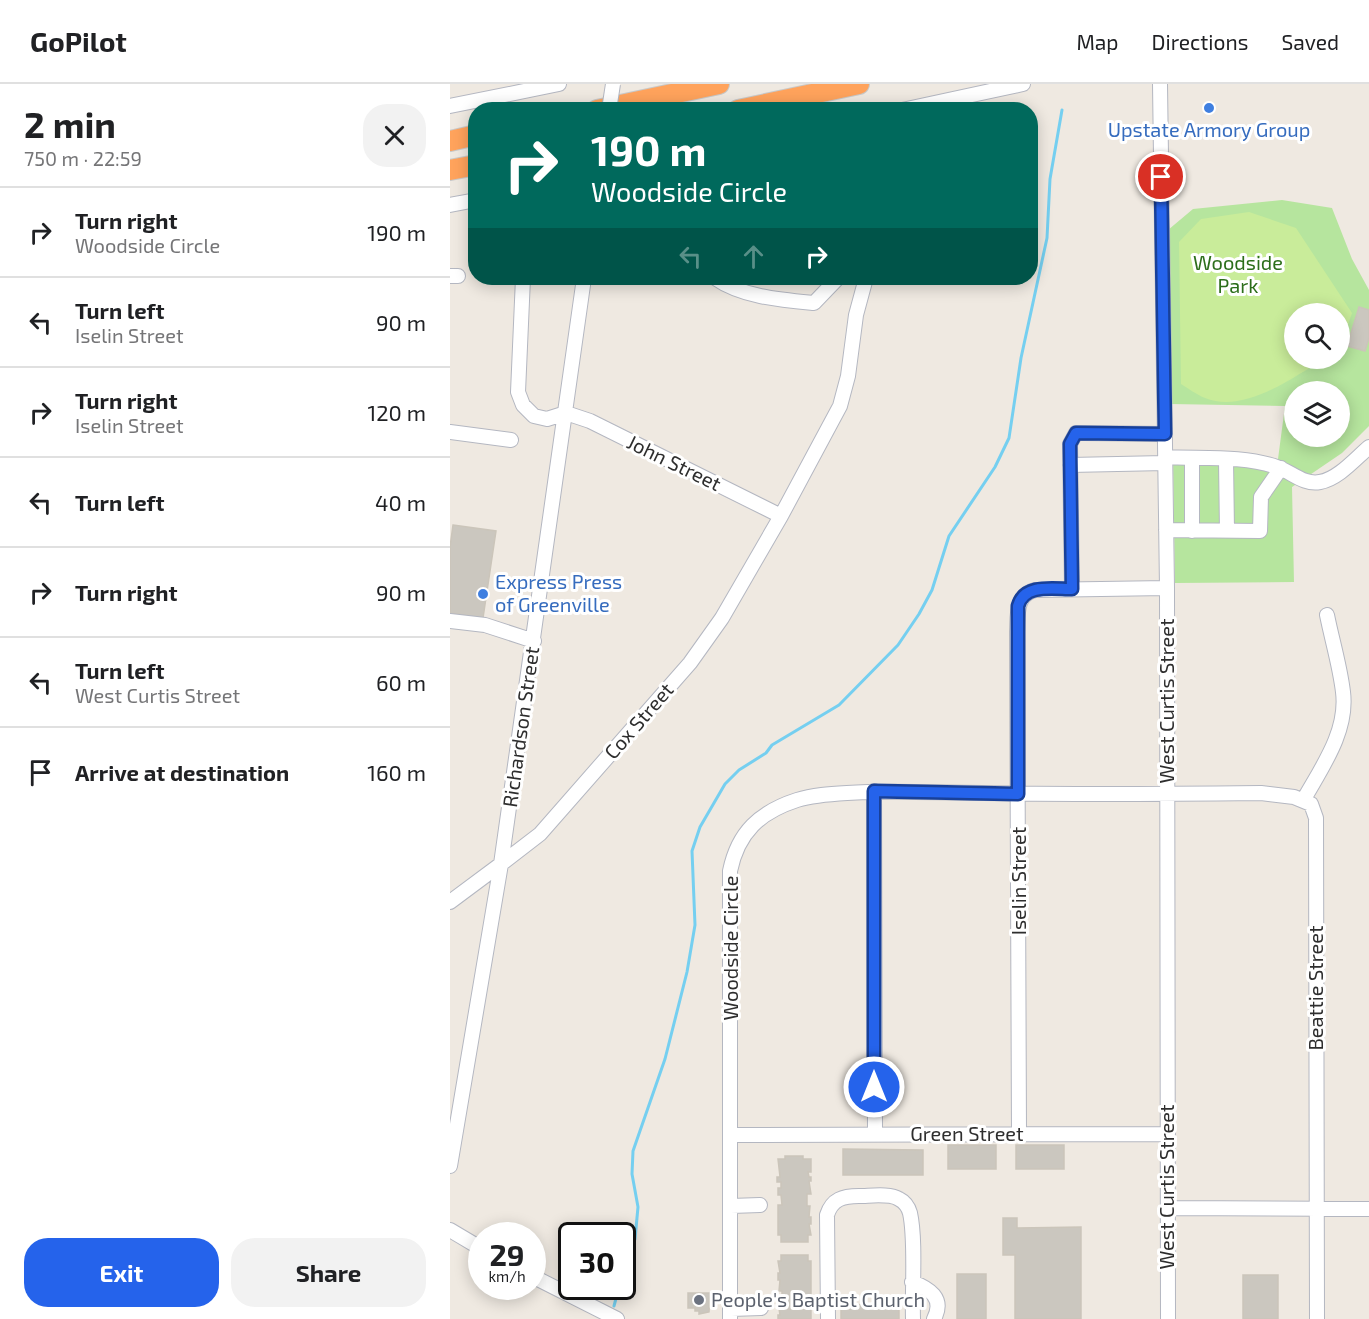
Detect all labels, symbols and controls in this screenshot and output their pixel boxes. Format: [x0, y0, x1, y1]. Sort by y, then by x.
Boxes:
text: GoPilot [30, 24, 127, 58]
text: Map [1076, 29, 1119, 54]
text: Directions [1152, 29, 1248, 54]
text: Saved [1281, 29, 1339, 54]
marker: Upstate Armory Group [1202, 101, 1216, 115]
text: 2 min [24, 102, 116, 145]
button: close [363, 104, 426, 167]
place label: Upstate Armory Group [1108, 117, 1310, 141]
text: 190 m [591, 124, 707, 174]
icon: right [492, 126, 570, 204]
text: 750 m · 22:59 [24, 146, 142, 170]
pin [1135, 151, 1186, 202]
icon: arrive [1144, 160, 1177, 193]
text: Woodside Circle [591, 175, 787, 207]
text: Turn right [75, 207, 177, 233]
icon: right [24, 216, 57, 249]
text: 190 m [367, 219, 426, 245]
text: Woodside Circle [75, 233, 220, 257]
icon: left [674, 240, 707, 273]
icon: ahead [737, 240, 770, 273]
icon: right [800, 240, 833, 273]
park label: Woodside Park [1193, 250, 1283, 297]
text: Turn left [75, 297, 164, 323]
map controls [1284, 303, 1350, 447]
button: search [1284, 303, 1350, 369]
icon: left [24, 306, 57, 339]
text: 90 m [376, 309, 426, 335]
text: Iselin Street [75, 323, 184, 347]
button: layers [1284, 381, 1350, 447]
text: Turn right [75, 387, 177, 413]
icon: right [24, 396, 57, 429]
text: 120 m [367, 399, 426, 425]
text: Iselin Street [75, 413, 184, 437]
street label: John Street [624, 429, 726, 495]
icon: left [24, 486, 57, 519]
text: Turn left [75, 489, 164, 515]
text: 40 m [375, 489, 426, 515]
place label: Express Press of Greenville [495, 569, 622, 616]
icon: right [24, 576, 57, 609]
text: Turn right [75, 579, 177, 605]
text: 90 m [376, 579, 426, 605]
marker: Express Press of Greenville [476, 587, 490, 601]
street label: West Curtis Street [1154, 618, 1178, 784]
street label: Richardson Street [497, 645, 543, 809]
text: Turn left [75, 657, 164, 683]
icon: left [24, 666, 57, 699]
text: 60 m [376, 669, 426, 695]
street label: Cox Street [599, 677, 678, 763]
text: West Curtis Street [75, 683, 240, 707]
icon: arrive [24, 756, 57, 789]
text: Arrive at destination [75, 759, 289, 785]
text: 160 m [367, 759, 426, 785]
street label: Iselin Street [1006, 826, 1030, 935]
street label: Woodside Circle [718, 875, 742, 1021]
street label: Beattie Street [1303, 925, 1327, 1051]
position arrow [842, 1055, 906, 1119]
street label: West Curtis Street [1154, 1104, 1178, 1270]
street label: Green Street [910, 1121, 1024, 1145]
speed limit sign: 30 [558, 1222, 636, 1300]
text: 29 [489, 1236, 525, 1272]
button: Exit [24, 1238, 219, 1307]
button: Share [231, 1238, 426, 1307]
text: km/h [488, 1267, 526, 1285]
place label: People's Baptist Church [711, 1287, 925, 1311]
marker: People's Baptist Church [692, 1293, 706, 1307]

